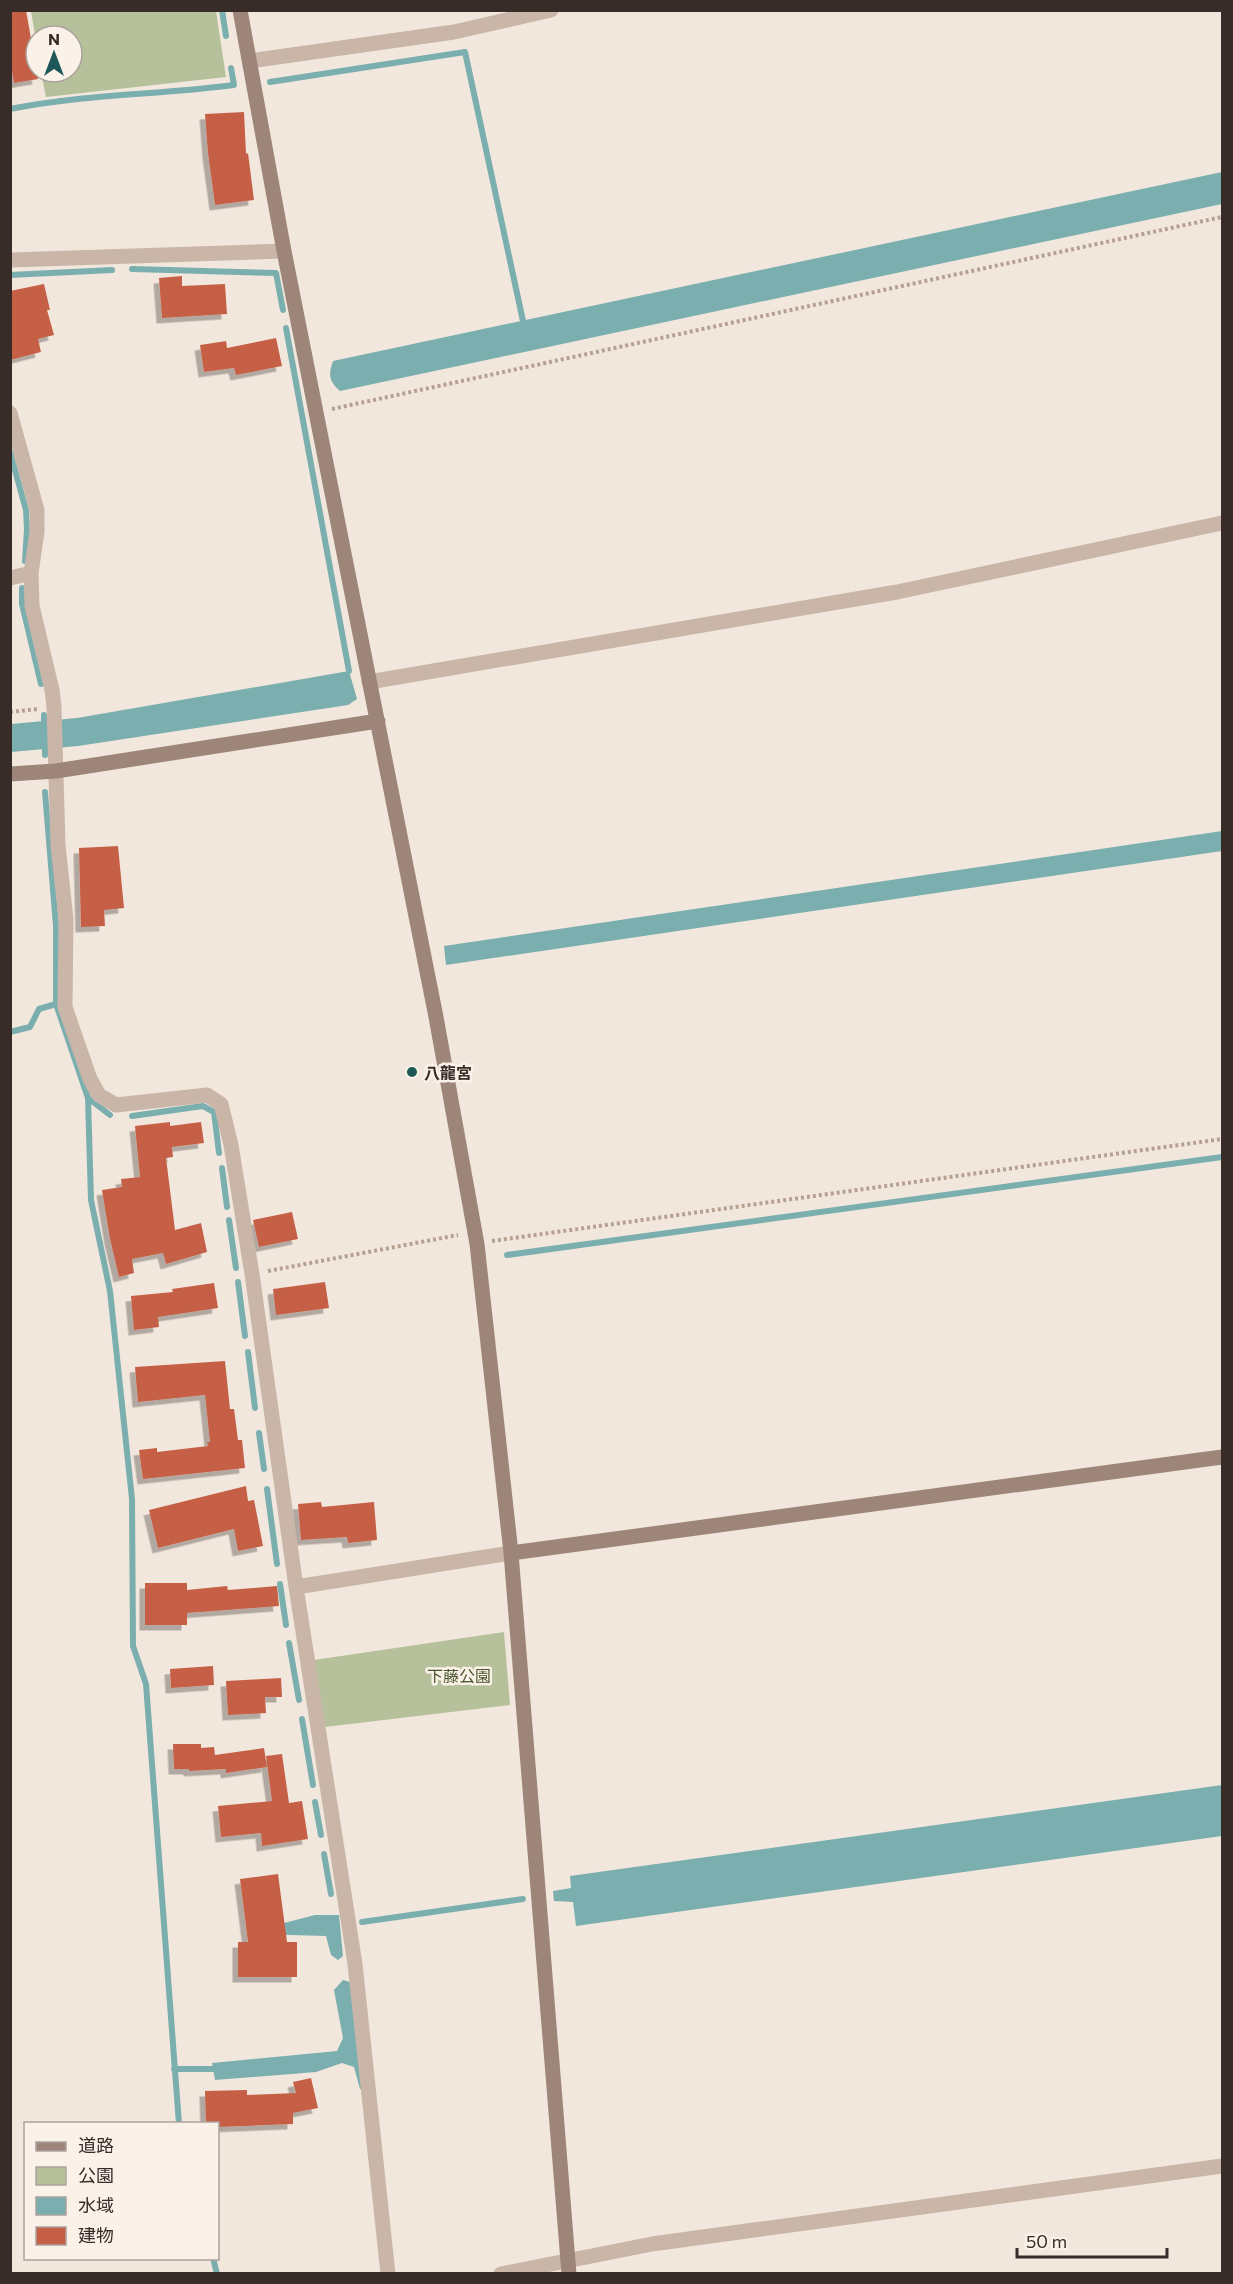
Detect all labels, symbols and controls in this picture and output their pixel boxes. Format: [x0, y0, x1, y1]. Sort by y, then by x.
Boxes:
north arrow [24, 24, 84, 84]
text: N [48, 29, 60, 48]
place label: 八龍宮 [424, 1063, 472, 1082]
marker: 八龍宮 [405, 1065, 419, 1079]
park label: 下藤公園 [427, 1666, 491, 1685]
legend [24, 2122, 219, 2260]
text: 道路 [78, 2134, 114, 2156]
text: 公園 [78, 2164, 114, 2186]
text: 水域 [78, 2194, 114, 2216]
scale bar [1017, 2221, 1167, 2259]
text: 建物 [78, 2224, 114, 2246]
text: 50 m [1026, 2230, 1067, 2252]

